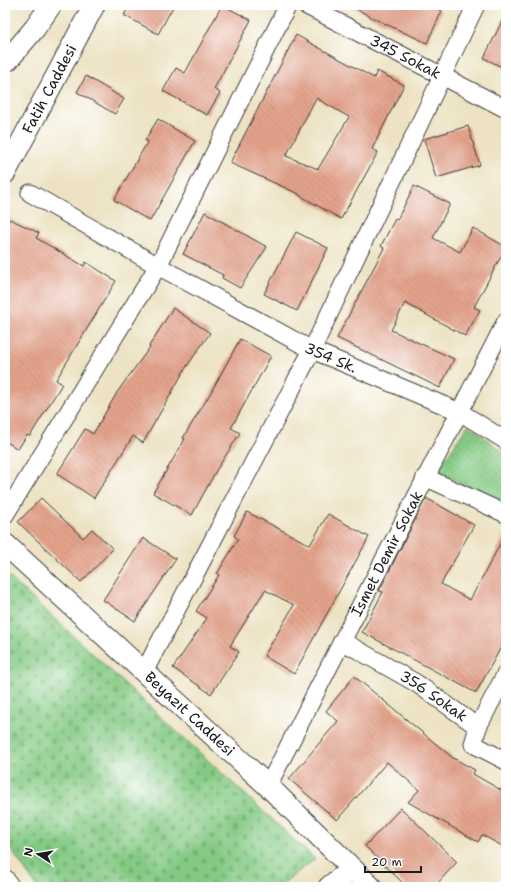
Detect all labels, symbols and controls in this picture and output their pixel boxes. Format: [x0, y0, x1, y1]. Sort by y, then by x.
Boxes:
street label: 345 Sokak [366, 30, 444, 84]
street label: Fatih Caddesi [18, 41, 81, 137]
street label: 354 Sk. [301, 338, 360, 378]
street label: İsmet Demir Sokak [346, 488, 427, 620]
street label: 356 Sokak [396, 666, 471, 726]
street label: Beyazıt Caddesi [140, 667, 239, 761]
north arrow [18, 834, 58, 874]
text: N [20, 846, 37, 858]
scale bar [365, 848, 421, 874]
text: 20 m [371, 854, 402, 870]

